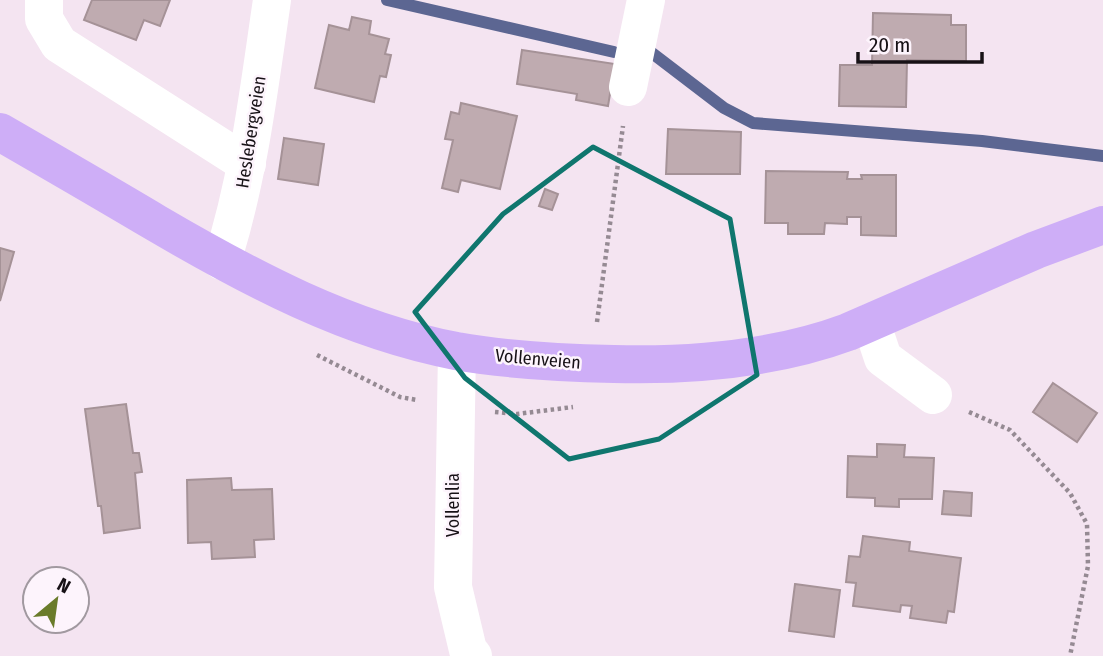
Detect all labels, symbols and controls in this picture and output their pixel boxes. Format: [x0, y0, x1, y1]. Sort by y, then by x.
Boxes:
scale bar [858, 21, 982, 65]
text: 20 m [869, 32, 910, 58]
street label: Heslebergveien [231, 74, 271, 190]
street label: Vollenveien [494, 344, 582, 374]
street label: Vollenlia [442, 473, 464, 537]
north arrow [21, 565, 91, 635]
text: N [53, 573, 75, 598]

